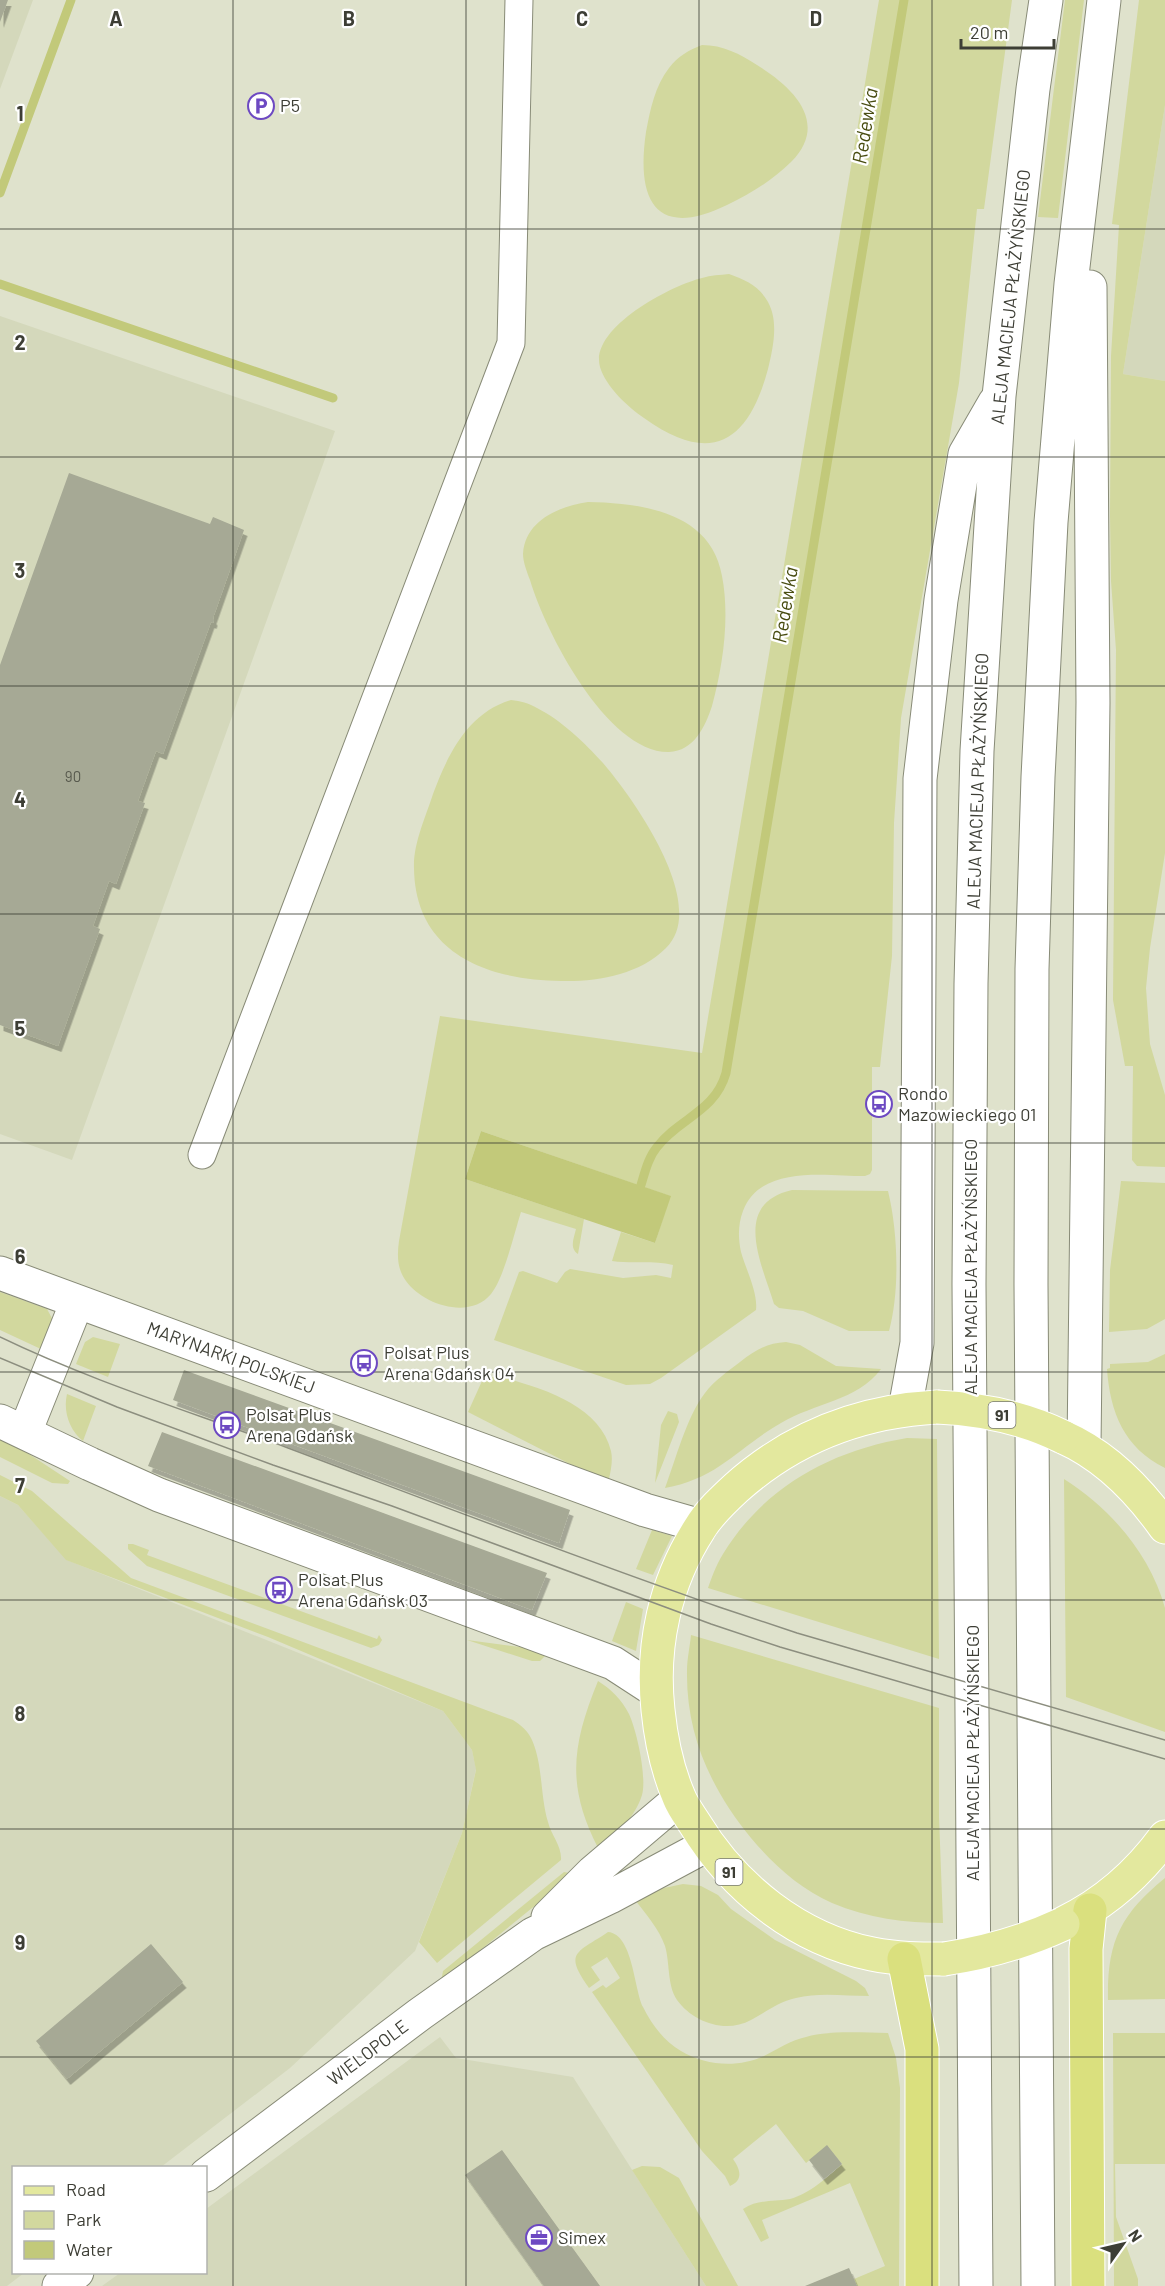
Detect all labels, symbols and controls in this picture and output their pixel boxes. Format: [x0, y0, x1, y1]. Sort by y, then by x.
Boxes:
text: A [109, 6, 123, 30]
text: B [343, 6, 355, 30]
text: C [576, 6, 588, 30]
text: D [810, 6, 822, 30]
scale bar [961, 12, 1054, 50]
text: 20 m [970, 21, 1008, 43]
water label: Redewka [846, 86, 882, 166]
parking icon: P5 [246, 91, 276, 121]
place label: P5 [280, 94, 300, 116]
text: 1 [16, 101, 24, 125]
street label: ALEJA MACIEJA PŁAŻYŃSKIEGO [986, 168, 1034, 426]
text: 2 [14, 330, 26, 354]
text: 3 [15, 558, 25, 582]
water label: Redewka [766, 565, 802, 645]
street label: ALEJA MACIEJA PŁAŻYŃSKIEGO [962, 652, 992, 910]
house number: 90 [65, 767, 81, 785]
text: 4 [14, 787, 26, 811]
text: 5 [15, 1016, 26, 1040]
place label: Rondo Mazowieckiego 01 [898, 1082, 1036, 1125]
bus stop icon: Rondo Mazowieckiego 01 [864, 1089, 894, 1119]
street label: ALEJA MACIEJA PŁAŻYŃSKIEGO [959, 1139, 981, 1395]
text: 6 [15, 1244, 26, 1268]
street label: MARYNARKI POLSKIEJ [144, 1316, 318, 1398]
place label: Polsat Plus Arena Gdańsk 04 [384, 1341, 515, 1384]
bus stop icon: Polsat Plus Arena Gdańsk 04 [349, 1348, 379, 1378]
road number: 91 [988, 1402, 1016, 1428]
place label: Polsat Plus Arena Gdańsk [246, 1403, 353, 1446]
bus stop icon: Polsat Plus Arena Gdańsk [212, 1410, 242, 1440]
text: 7 [15, 1473, 25, 1497]
place label: Polsat Plus Arena Gdańsk 03 [298, 1568, 428, 1611]
bus stop icon: Polsat Plus Arena Gdańsk 03 [264, 1575, 294, 1605]
street label: ALEJA MACIEJA PŁAŻYŃSKIEGO [961, 1625, 983, 1881]
text: 8 [15, 1701, 26, 1725]
road number: 91 [716, 1859, 742, 1885]
text: 9 [15, 1930, 25, 1954]
street label: WIELOPOLE [323, 2015, 412, 2090]
legend [12, 2166, 207, 2274]
text: Road [66, 2178, 106, 2200]
text: Park [66, 2208, 101, 2230]
north arrow [1093, 2214, 1153, 2274]
office icon: Simex [524, 2223, 554, 2253]
place label: Simex [558, 2226, 606, 2248]
text: N [1125, 2226, 1147, 2245]
text: Water [66, 2238, 113, 2260]

